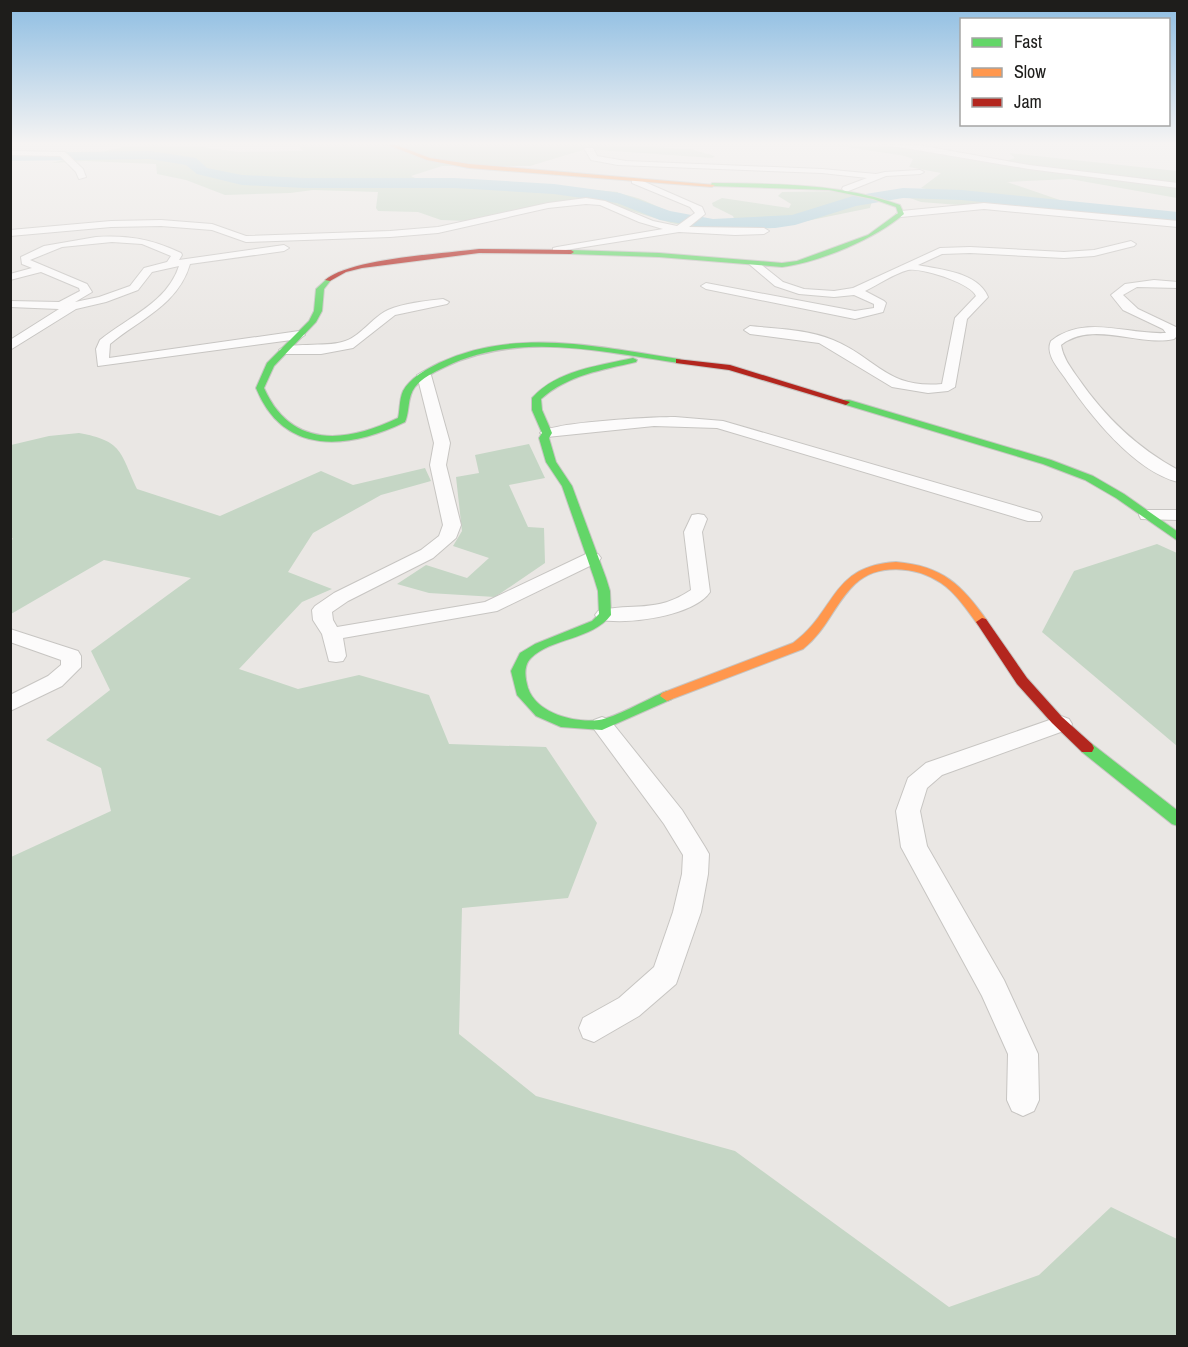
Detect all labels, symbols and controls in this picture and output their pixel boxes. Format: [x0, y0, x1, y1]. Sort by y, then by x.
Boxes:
legend [960, 18, 1170, 126]
text: Fast [1014, 29, 1042, 54]
text: Slow [1014, 59, 1046, 84]
text: Jam [1014, 89, 1042, 114]

